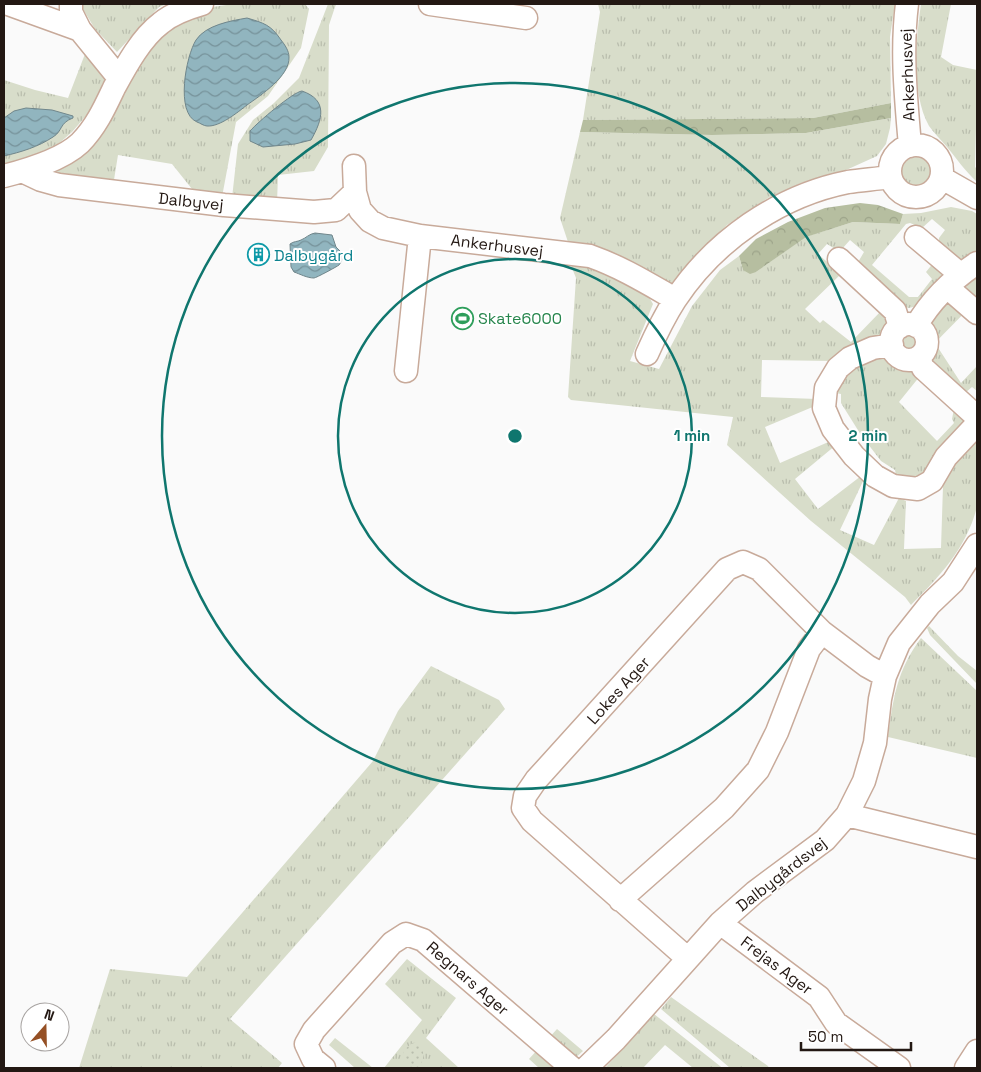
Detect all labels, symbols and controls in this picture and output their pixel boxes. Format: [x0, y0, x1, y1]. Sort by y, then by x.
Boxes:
street label: Ankerhusvej [895, 28, 920, 122]
street label: Dalbyvej [157, 188, 225, 215]
street label: Ankerhusvej [450, 229, 544, 262]
building icon: Dalbygård [246, 243, 270, 267]
place label: Dalbygård [274, 245, 353, 266]
sports icon: Skate6000 [450, 306, 474, 330]
place label: Skate6000 [478, 308, 562, 329]
text: 1 min [674, 426, 710, 445]
text: 2 min [849, 426, 887, 445]
centre of rings [506, 427, 524, 445]
street label: Lokes Ager [582, 652, 654, 729]
street label: Dalbygårdsvej [732, 833, 831, 916]
street label: Frejas Ager [736, 931, 817, 999]
street label: Regnars Ager [422, 937, 513, 1020]
north arrow [20, 1002, 70, 1052]
text: N [42, 1005, 57, 1025]
scale bar [801, 1020, 911, 1052]
text: 50 m [808, 1027, 843, 1046]

